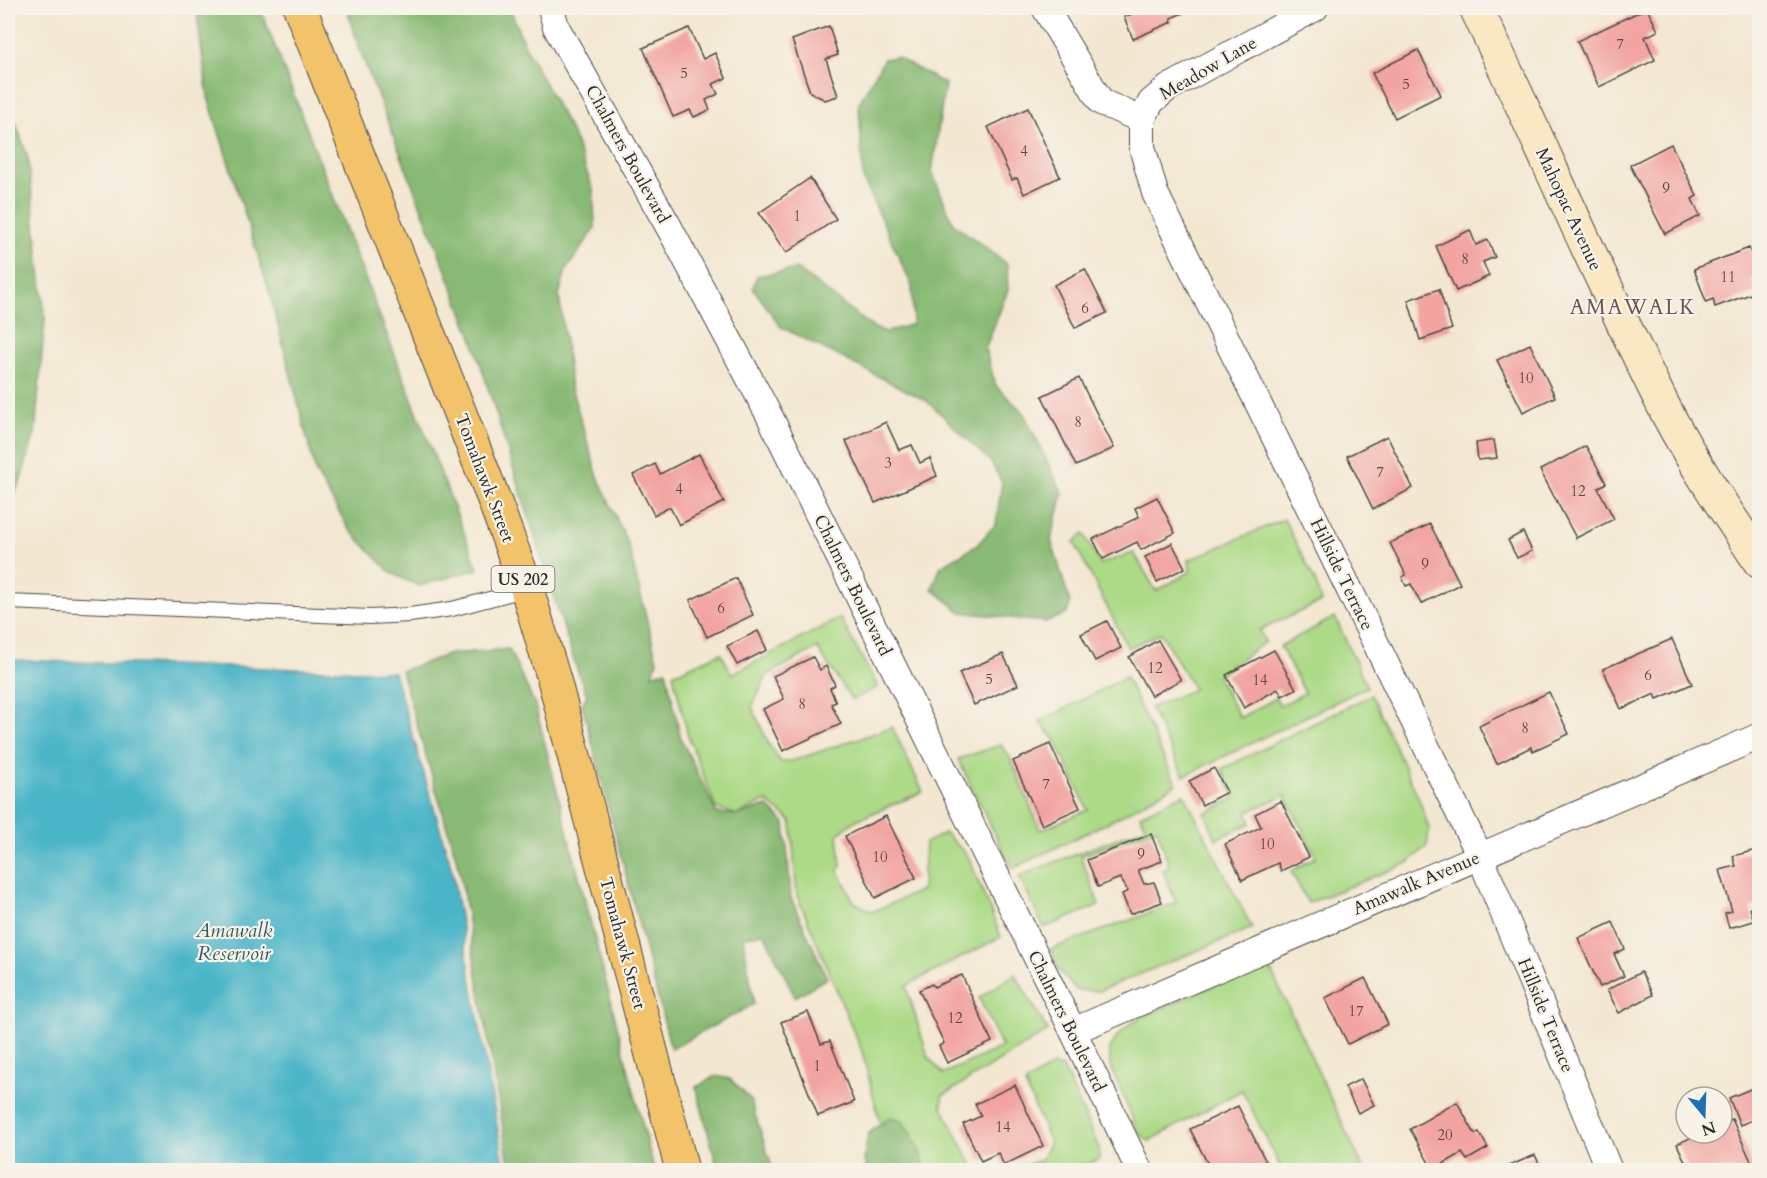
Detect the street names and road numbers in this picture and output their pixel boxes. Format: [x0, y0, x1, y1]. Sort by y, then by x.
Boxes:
street label: Meadow Lane [1155, 30, 1262, 106]
street label: Chalmers Boulevard [579, 81, 676, 228]
street label: Mahopac Avenue [1529, 144, 1608, 275]
street label: Tomahawk Street [449, 410, 521, 546]
street label: Chalmers Boulevard [807, 510, 898, 660]
street label: Hillside Terrace [1304, 514, 1379, 634]
road number: US 202 [492, 566, 554, 592]
street label: Amawalk Avenue [1349, 845, 1483, 921]
street label: Tomahawk Street [593, 874, 652, 1012]
street label: Chalmers Boulevard [1021, 946, 1112, 1096]
street label: Hillside Terrace [1511, 954, 1580, 1076]

